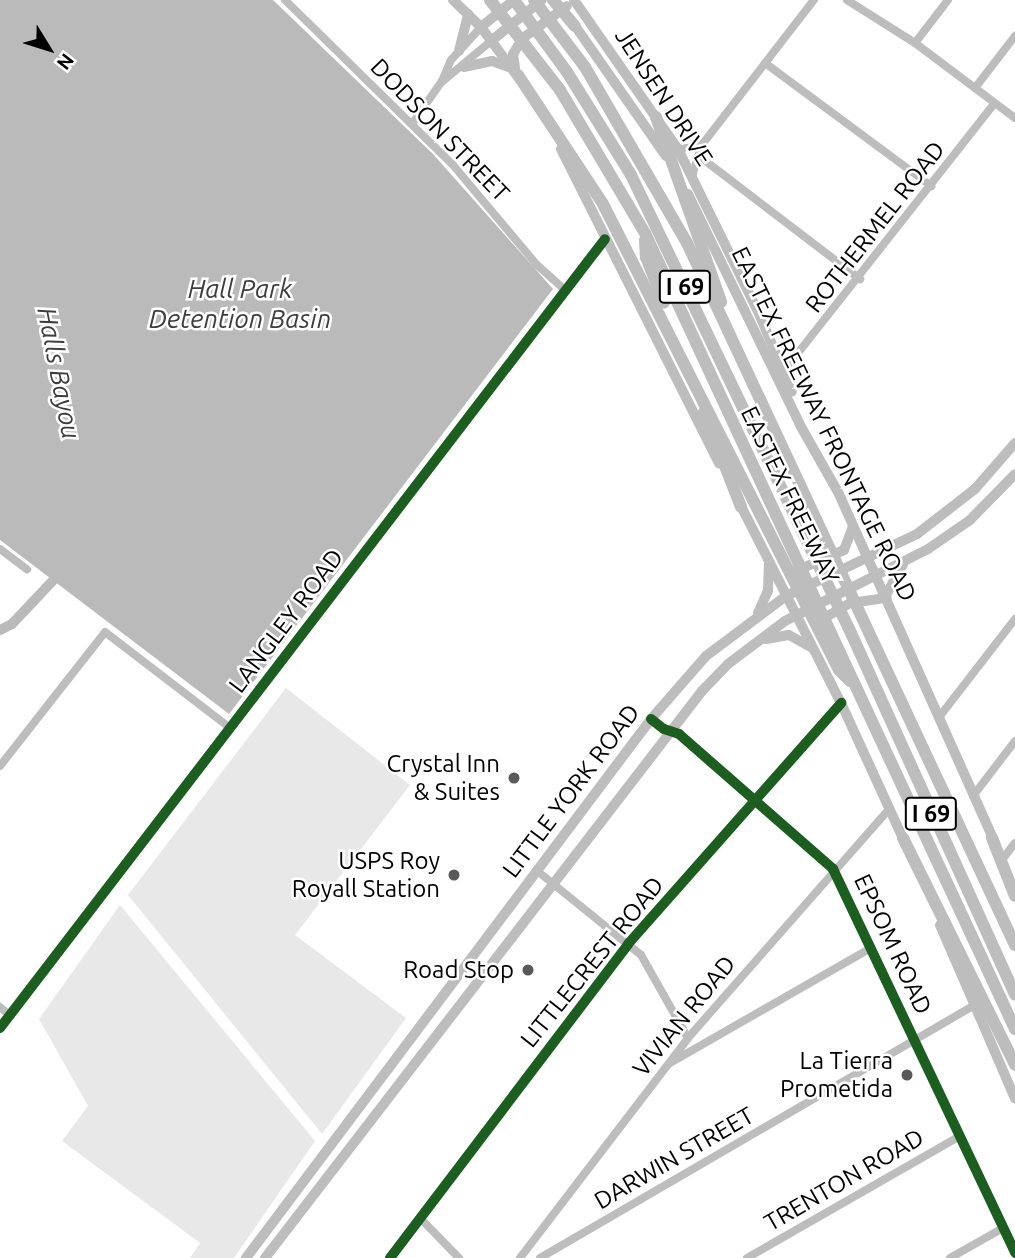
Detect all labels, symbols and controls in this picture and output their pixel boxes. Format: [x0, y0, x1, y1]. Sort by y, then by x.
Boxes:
north arrow [14, 14, 84, 84]
street label: JENSEN DRIVE [609, 23, 719, 171]
text: N [53, 50, 79, 74]
street label: DODSON STREET [365, 53, 515, 207]
street label: ROTHERMEL ROAD [799, 136, 951, 318]
street label: EASTEX FREEWAY FRONTAGE ROAD [725, 242, 923, 606]
road number: I 69 [659, 268, 711, 306]
water label: Hall Park Detention Basin [149, 273, 331, 334]
water label: Halls Bayou [31, 304, 87, 442]
street label: EASTEX FREEWAY [735, 402, 845, 588]
street label: LANGLEY ROAD [223, 543, 349, 699]
street label: LITTLE YORK ROAD [496, 699, 646, 883]
place label: Crystal Inn & Suites [387, 750, 500, 806]
marker: Crystal Inn & Suites [506, 770, 522, 786]
road number: I 69 [905, 794, 957, 834]
place label: USPS Roy Royall Station [292, 847, 440, 903]
marker: USPS Roy Royall Station [446, 867, 462, 883]
street label: EPSOM ROAD [848, 869, 938, 1019]
street label: LITTLECREST ROAD [514, 871, 670, 1053]
street label: VIVIAN ROAD [627, 950, 741, 1082]
place label: Road Stop [403, 956, 514, 984]
marker: Road Stop [520, 962, 536, 978]
place label: La Tierra Prometida [780, 1047, 893, 1103]
marker: La Tierra Prometida [899, 1067, 915, 1083]
street label: DARWIN STREET [589, 1101, 759, 1215]
street label: TRENTON ROAD [759, 1123, 929, 1237]

